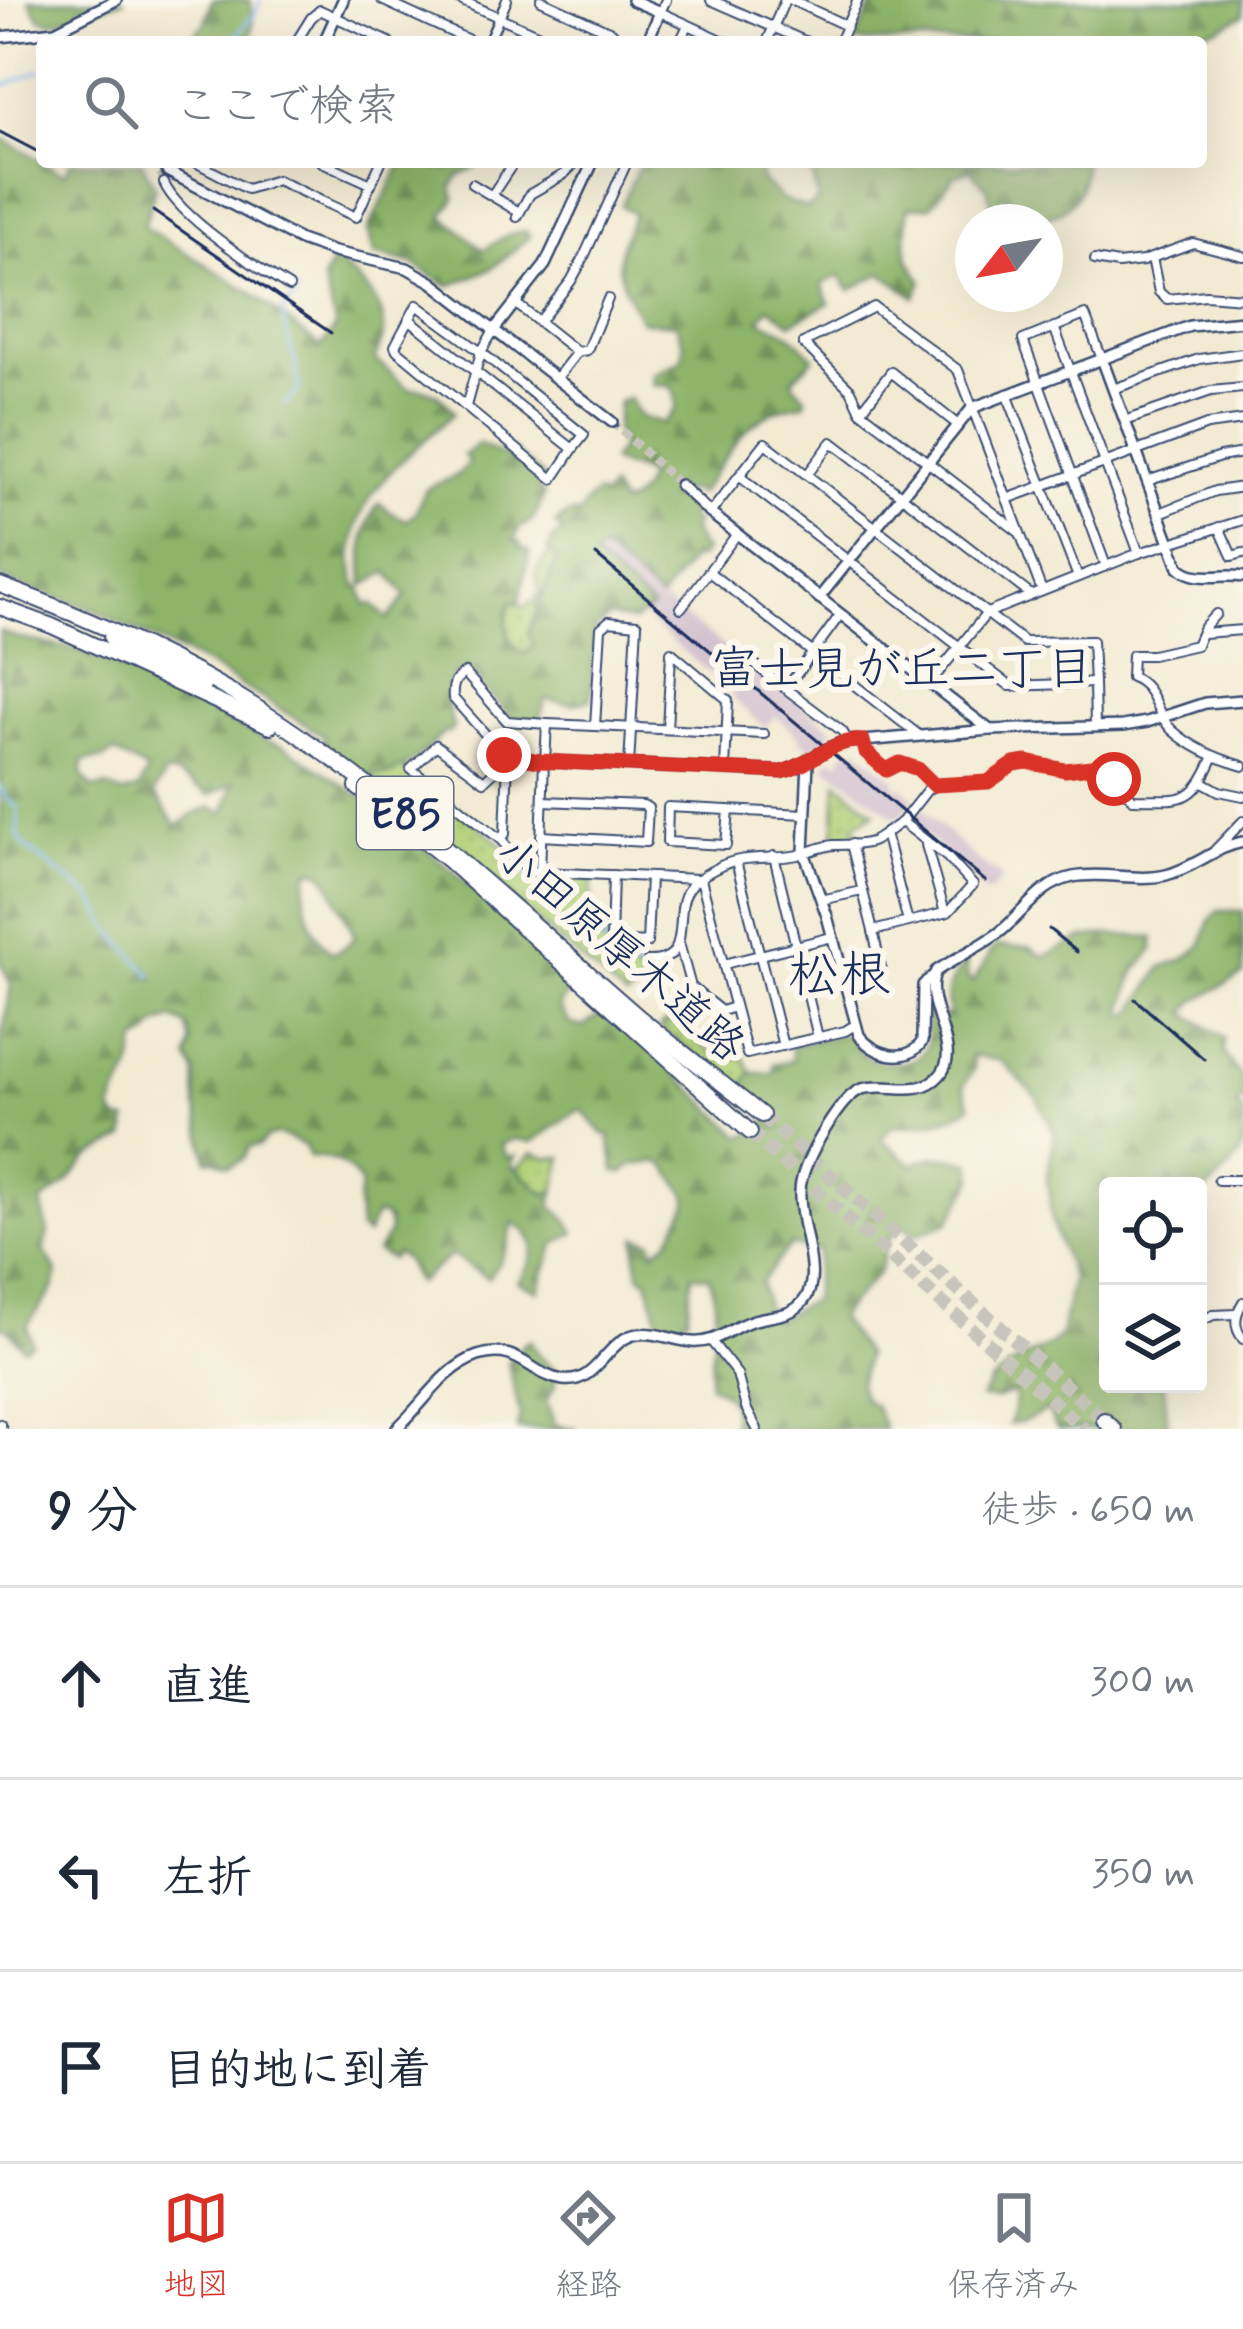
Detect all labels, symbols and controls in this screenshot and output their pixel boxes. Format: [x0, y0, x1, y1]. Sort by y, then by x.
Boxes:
search box [36, 36, 1207, 168]
icon: search [78, 69, 144, 135]
text: ここで検索 [174, 78, 399, 137]
north arrow [955, 204, 1063, 312]
district label: 富士見が丘二丁目 [710, 639, 1094, 702]
route end [477, 728, 531, 782]
route start [1087, 752, 1141, 806]
road number: E85 [357, 777, 453, 849]
street label: 小田原厚木道路 [480, 825, 757, 1076]
district label: 松根 [788, 944, 890, 1010]
map controls [1099, 1177, 1207, 1393]
button: locate [1099, 1177, 1207, 1285]
button: layers [1099, 1285, 1207, 1393]
text: 9 分 [48, 1480, 138, 1546]
text: 徒歩 · 650 m [981, 1486, 1195, 1537]
icon: ahead [48, 1650, 114, 1716]
text: 300 m [1090, 1657, 1195, 1708]
text: 直進 [162, 1658, 252, 1717]
icon: left [48, 1842, 114, 1908]
text: 350 m [1092, 1849, 1195, 1900]
text: 左折 [162, 1850, 252, 1909]
icon: arrive [48, 2034, 114, 2100]
text: 目的地に到着 [162, 2042, 432, 2101]
tab: 地図 [163, 2185, 229, 2308]
tab: 経路 [555, 2185, 621, 2308]
tab: 保存済み [948, 2185, 1080, 2308]

